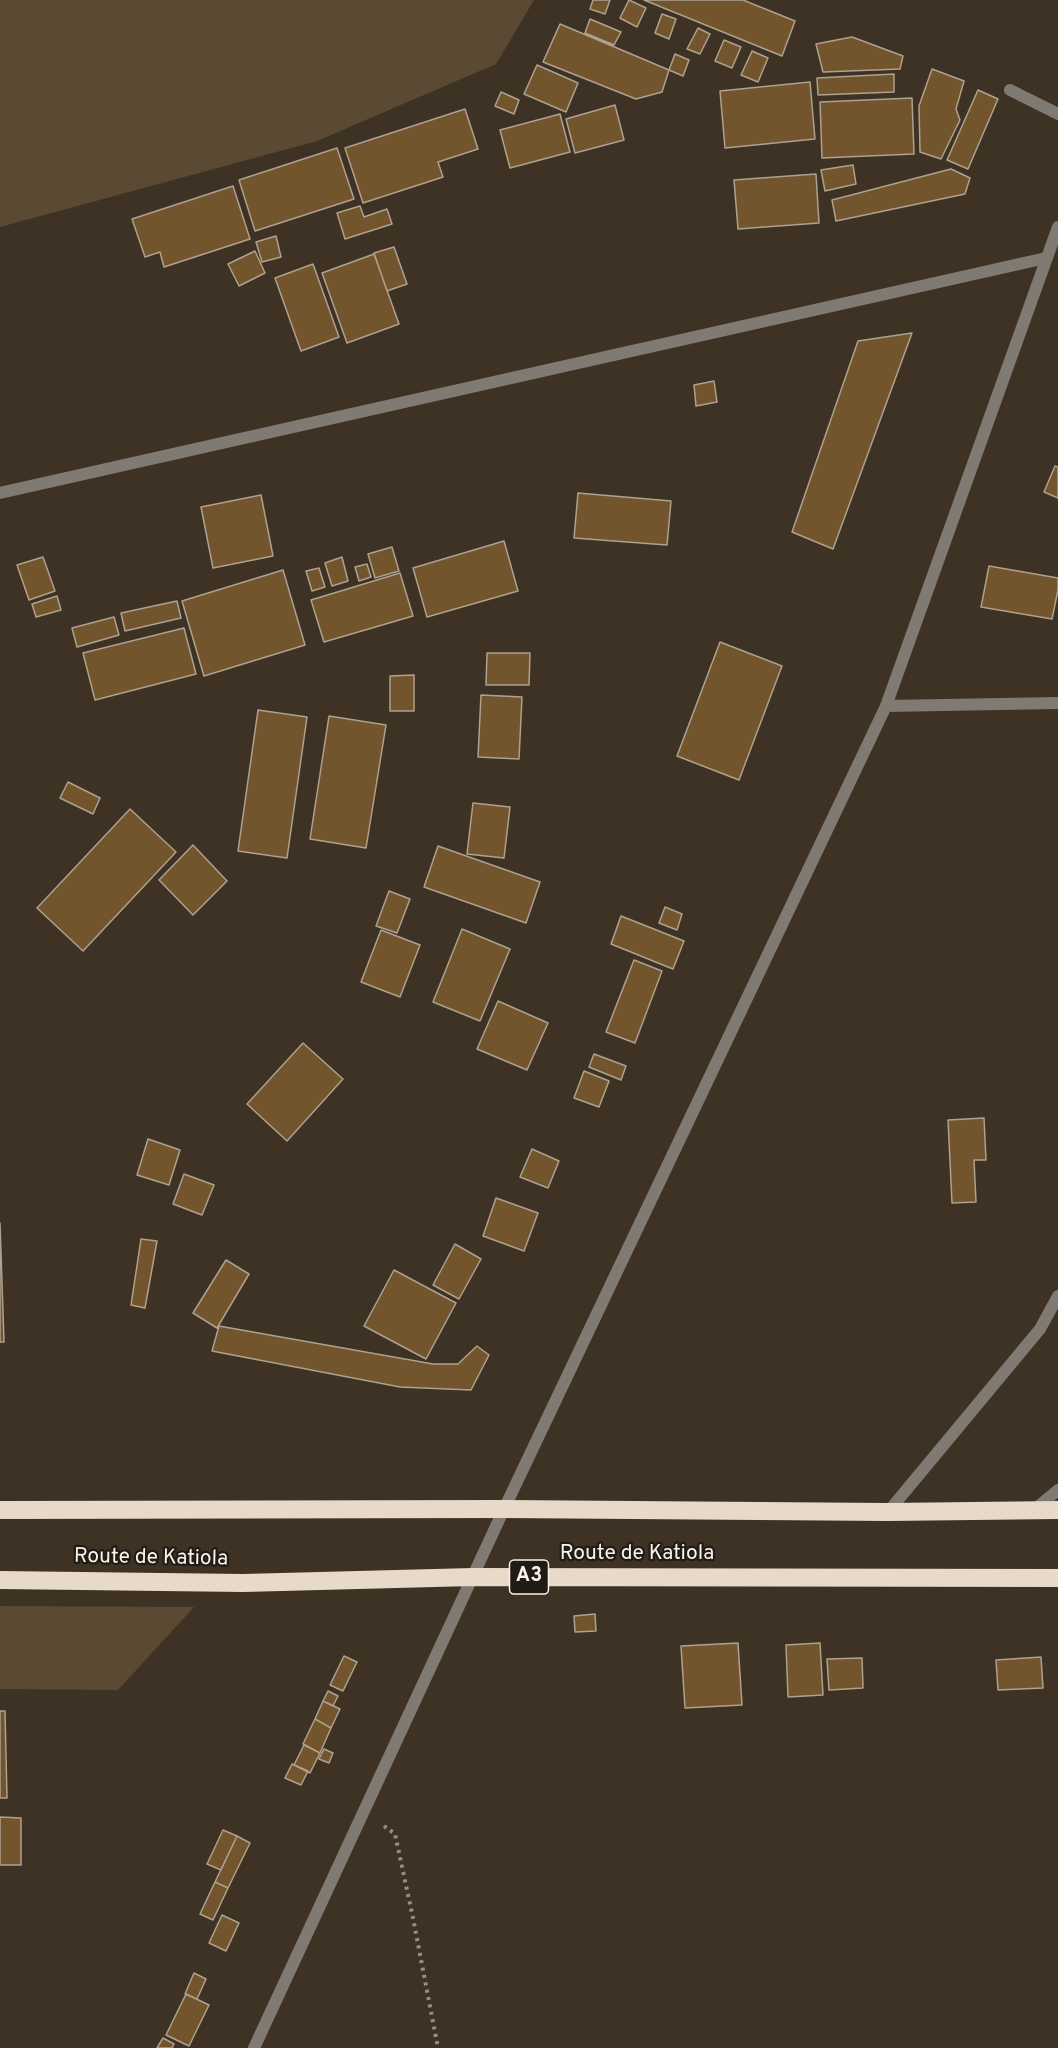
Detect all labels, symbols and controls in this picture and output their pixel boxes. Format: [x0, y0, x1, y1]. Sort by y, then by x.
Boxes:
street label: Route de Katiola [560, 1542, 714, 1568]
street label: Route de Katiola [74, 1545, 228, 1573]
road number: A3 [510, 1560, 548, 1594]

